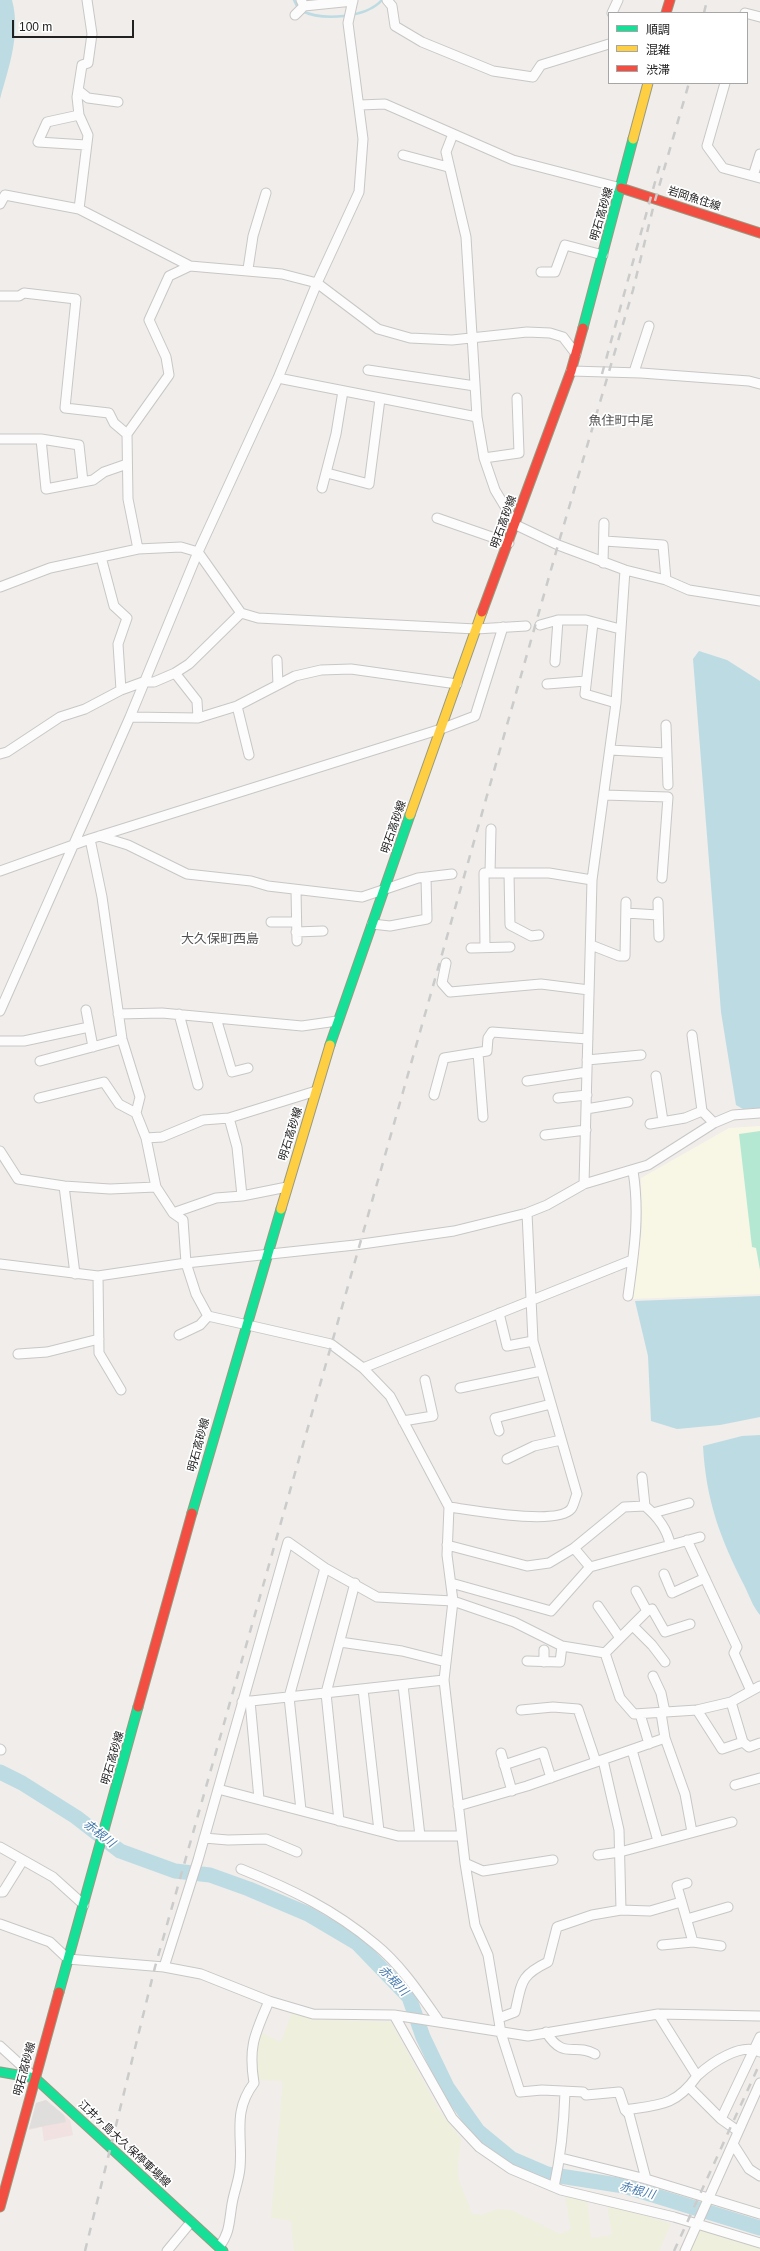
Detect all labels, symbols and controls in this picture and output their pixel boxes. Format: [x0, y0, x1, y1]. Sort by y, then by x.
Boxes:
scale bar [14, 12, 136, 38]
legend [608, 12, 748, 84]
text: 100 m [19, 20, 52, 34]
text: 順調 [646, 23, 670, 37]
text: 混雑 [646, 43, 670, 57]
text: 渋滞 [646, 63, 670, 77]
street label: 岩岡魚住線 [666, 184, 722, 214]
street label: 明石高砂線 [588, 186, 616, 242]
district label: 魚住町中尾 [589, 413, 653, 429]
street label: 明石高砂線 [488, 494, 520, 550]
street label: 明石高砂線 [379, 799, 409, 855]
district label: 大久保町西島 [181, 931, 259, 947]
street label: 明石高砂線 [277, 1106, 305, 1162]
street label: 明石高砂線 [186, 1417, 212, 1473]
street label: 明石高砂線 [99, 1730, 127, 1786]
water label: 赤根川 [80, 1817, 118, 1851]
water label: 赤根川 [375, 1963, 411, 1999]
street label: 明石高砂線 [12, 2041, 38, 2097]
street label: 江井ヶ島大久保停車場線 [75, 2098, 173, 2190]
water label: 赤根川 [618, 2179, 656, 2203]

